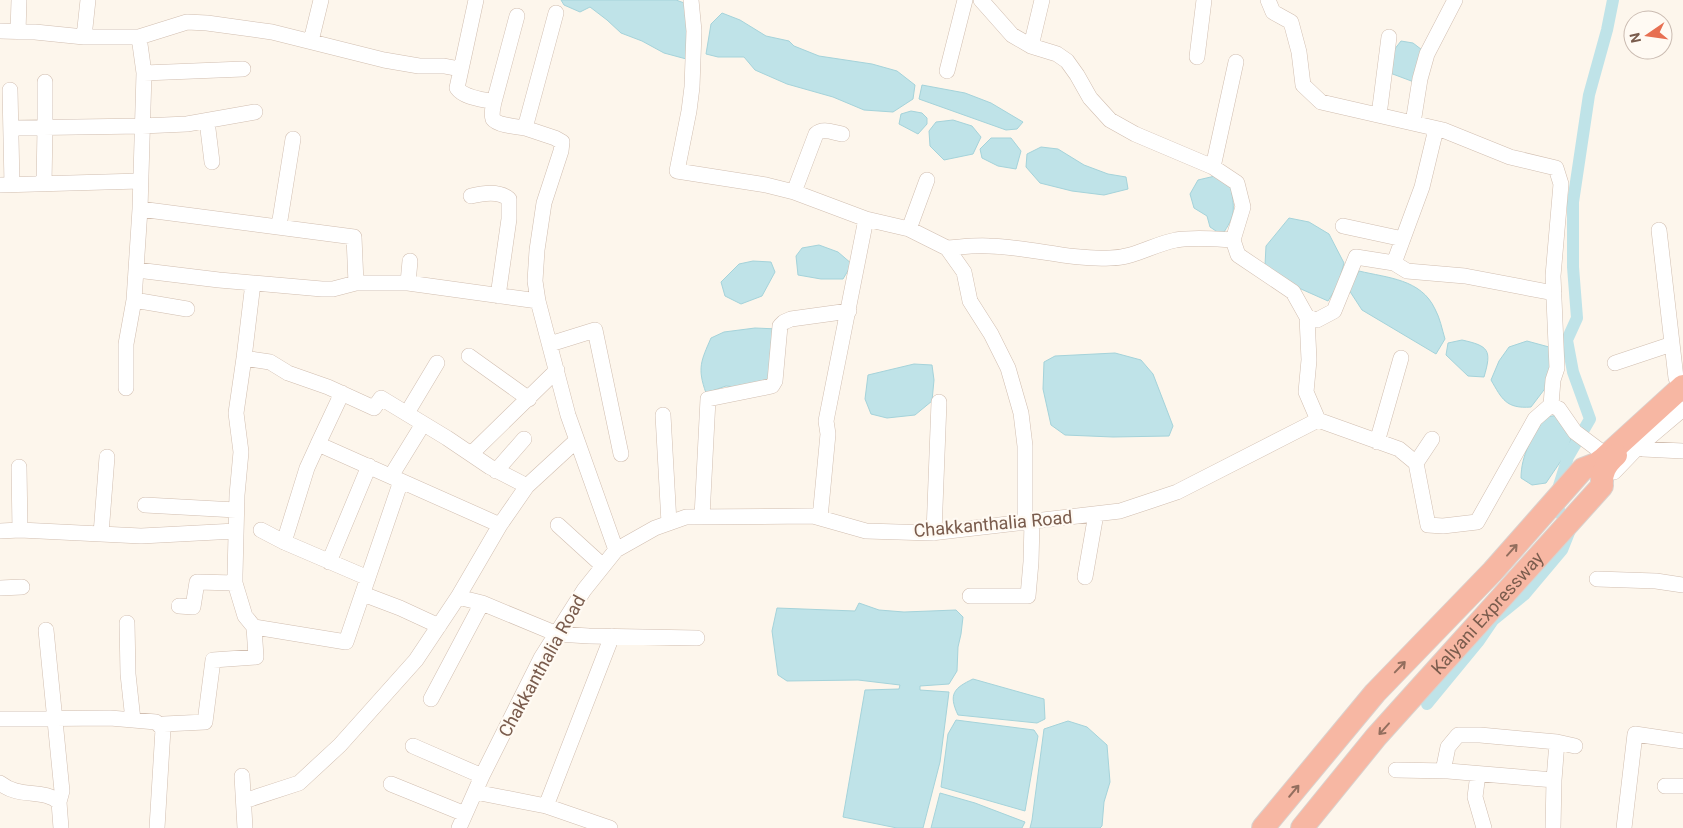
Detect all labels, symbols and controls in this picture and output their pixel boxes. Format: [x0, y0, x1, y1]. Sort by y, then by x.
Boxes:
north arrow [1623, 10, 1673, 60]
text: N [1626, 31, 1644, 45]
street label: Chakkanthalia Road [913, 506, 1073, 541]
one-way arrow [1506, 543, 1518, 556]
street label: Kalyani Expressway [1427, 547, 1548, 678]
street label: Chakkanthalia Road [494, 591, 589, 741]
one-way arrow [1394, 661, 1406, 674]
one-way arrow [1378, 722, 1389, 735]
one-way arrow [1288, 784, 1300, 797]

